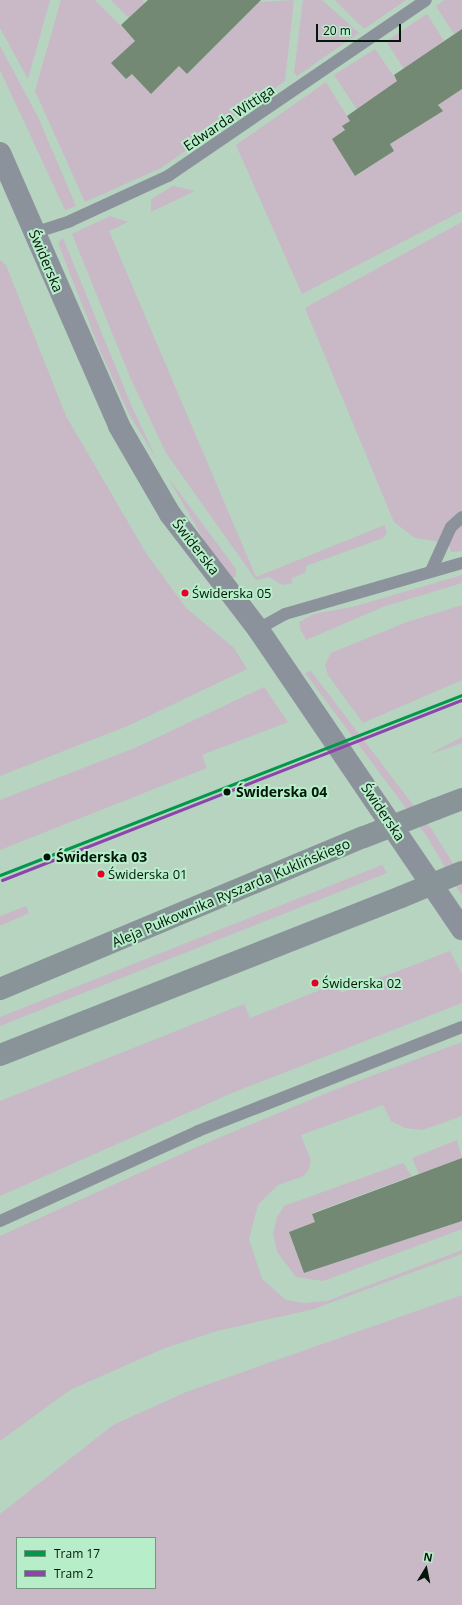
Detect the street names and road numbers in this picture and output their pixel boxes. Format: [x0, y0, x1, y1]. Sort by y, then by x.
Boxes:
street label: Edwarda Wittiga [180, 81, 278, 155]
street label: Świderska [25, 227, 67, 295]
street label: Świderska [169, 516, 223, 578]
street label: Świderska [358, 780, 408, 844]
street label: Aleja Pułkownika Ryszarda Kuklińskiego [109, 835, 353, 951]

